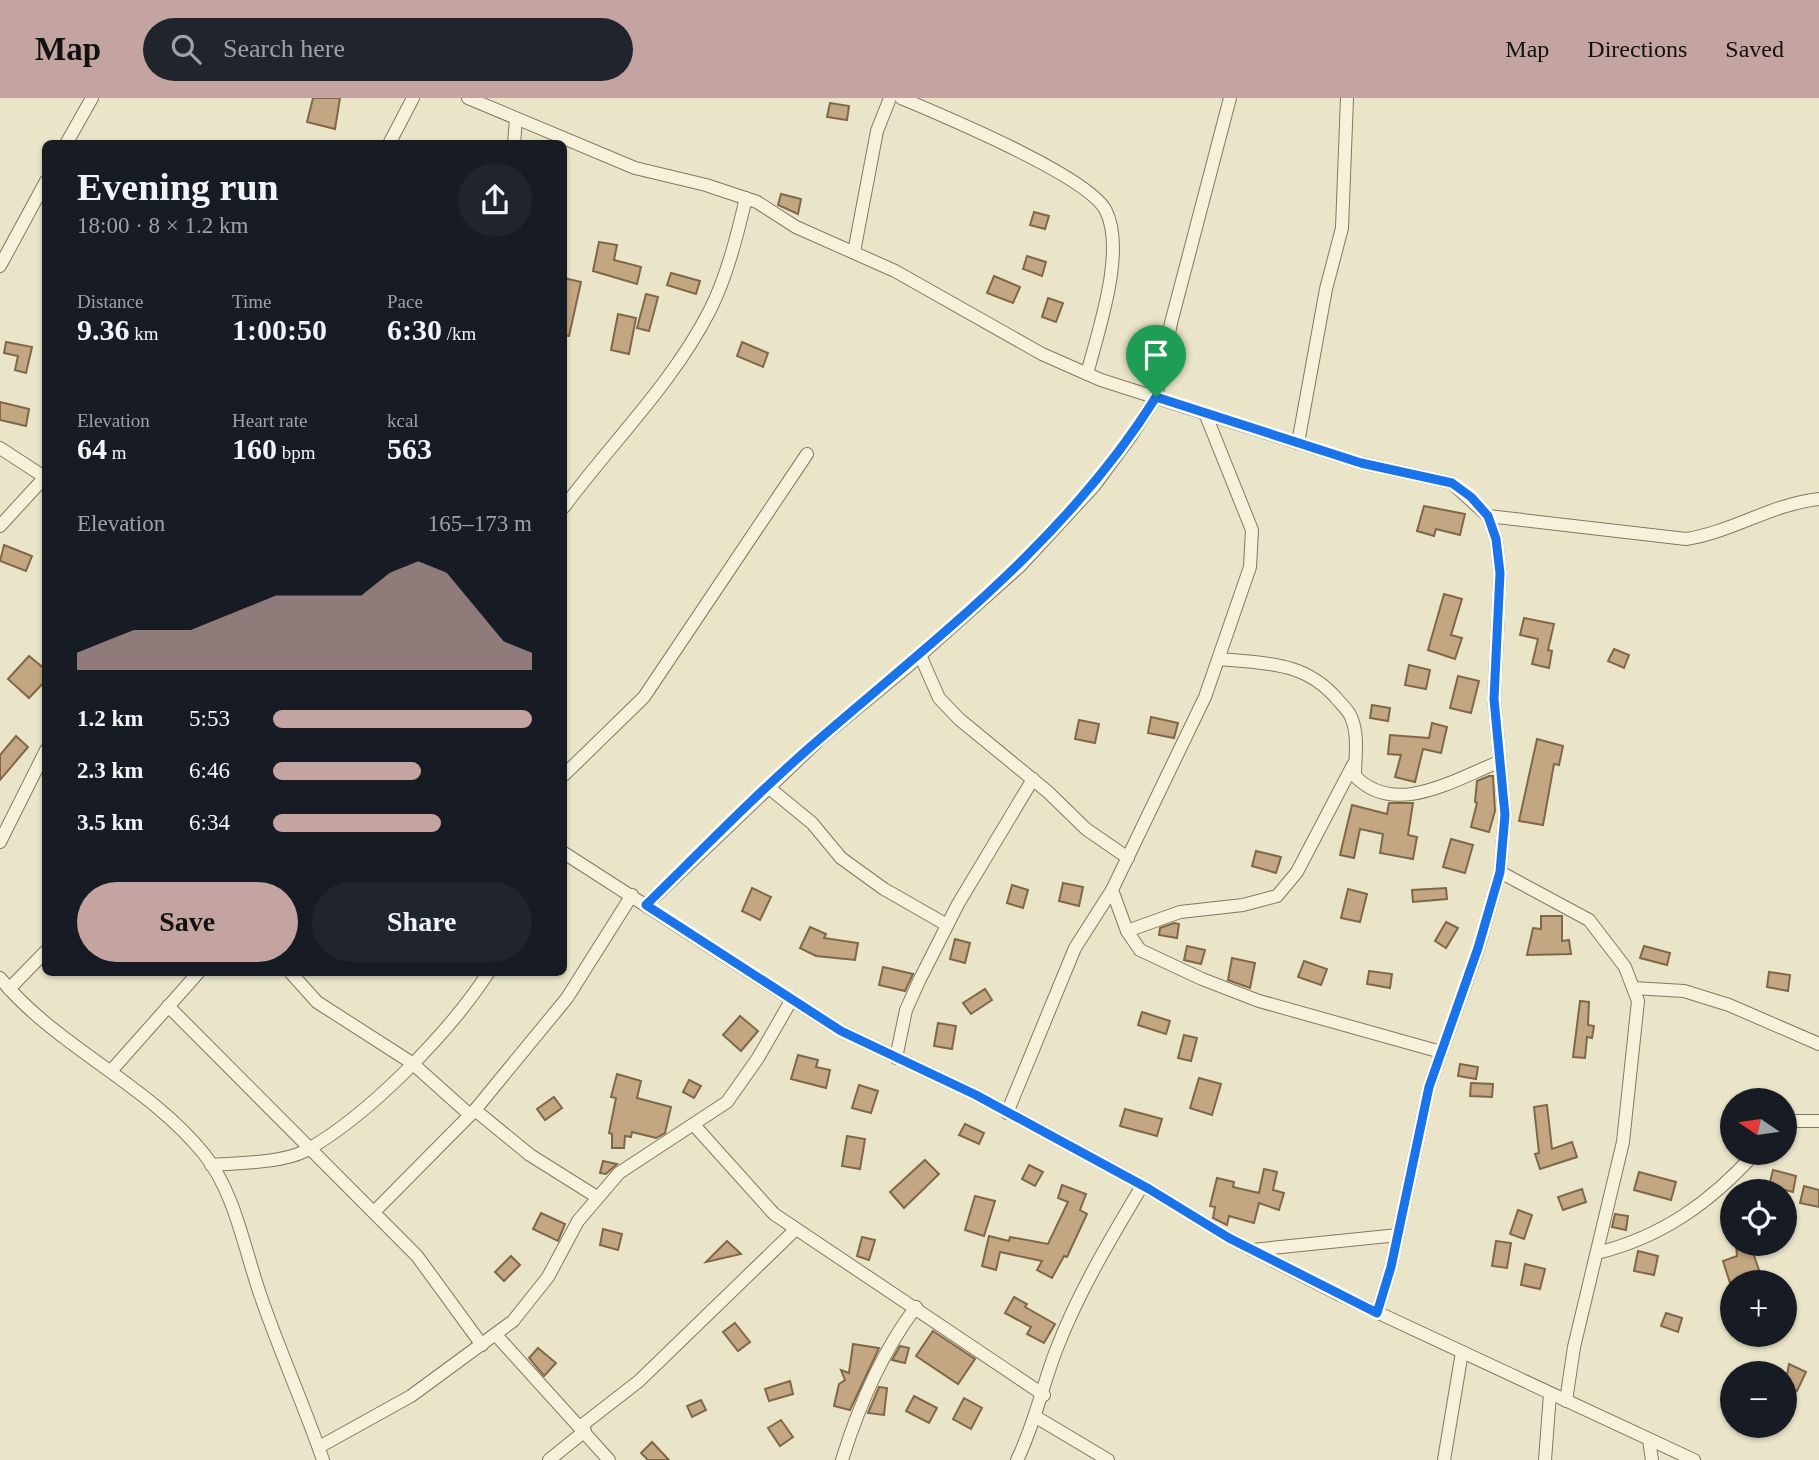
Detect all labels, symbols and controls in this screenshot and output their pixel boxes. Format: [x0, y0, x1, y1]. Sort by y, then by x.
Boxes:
search box [143, 18, 633, 81]
icon: search [167, 30, 205, 68]
text: Map [35, 31, 101, 67]
text: Search here [223, 34, 345, 63]
text: Map [1505, 36, 1549, 62]
text: Directions [1587, 36, 1687, 62]
text: Saved [1725, 36, 1784, 62]
button: share [458, 163, 532, 237]
text: Evening run [77, 166, 279, 208]
text: 18:00 · 8 × 1.2 km [77, 213, 248, 238]
text: Distance [77, 291, 143, 312]
text: Time [232, 291, 271, 312]
text: Pace [387, 291, 423, 312]
text: 9.36 [77, 313, 130, 346]
text: 1:00:50 [232, 313, 327, 346]
text: 6:30 [387, 313, 442, 346]
text: km [130, 323, 159, 344]
text: /km [442, 323, 476, 344]
pin [1126, 325, 1186, 397]
icon: arrive [1137, 336, 1175, 374]
text: Elevation [77, 410, 150, 431]
text: Heart rate [232, 410, 307, 431]
text: kcal [387, 410, 419, 431]
text: 64 [77, 432, 107, 465]
text: 160 [232, 432, 277, 465]
text: 563 [387, 432, 432, 465]
text: m [107, 442, 127, 463]
text: bpm [277, 442, 316, 463]
text: Elevation [77, 511, 165, 536]
text: 165–173 m [428, 511, 532, 536]
text: 1.2 km [77, 706, 143, 731]
text: 5:53 [189, 706, 230, 731]
text: 2.3 km [77, 758, 143, 783]
text: 6:46 [189, 758, 230, 783]
text: 3.5 km [77, 810, 143, 835]
text: 6:34 [189, 810, 230, 835]
button: Save [77, 882, 298, 962]
button: Share [312, 882, 532, 962]
north arrow [1720, 1088, 1797, 1166]
map controls [1720, 1088, 1797, 1438]
button: locate [1720, 1179, 1797, 1256]
button: + [1720, 1270, 1797, 1347]
button: − [1720, 1361, 1797, 1438]

